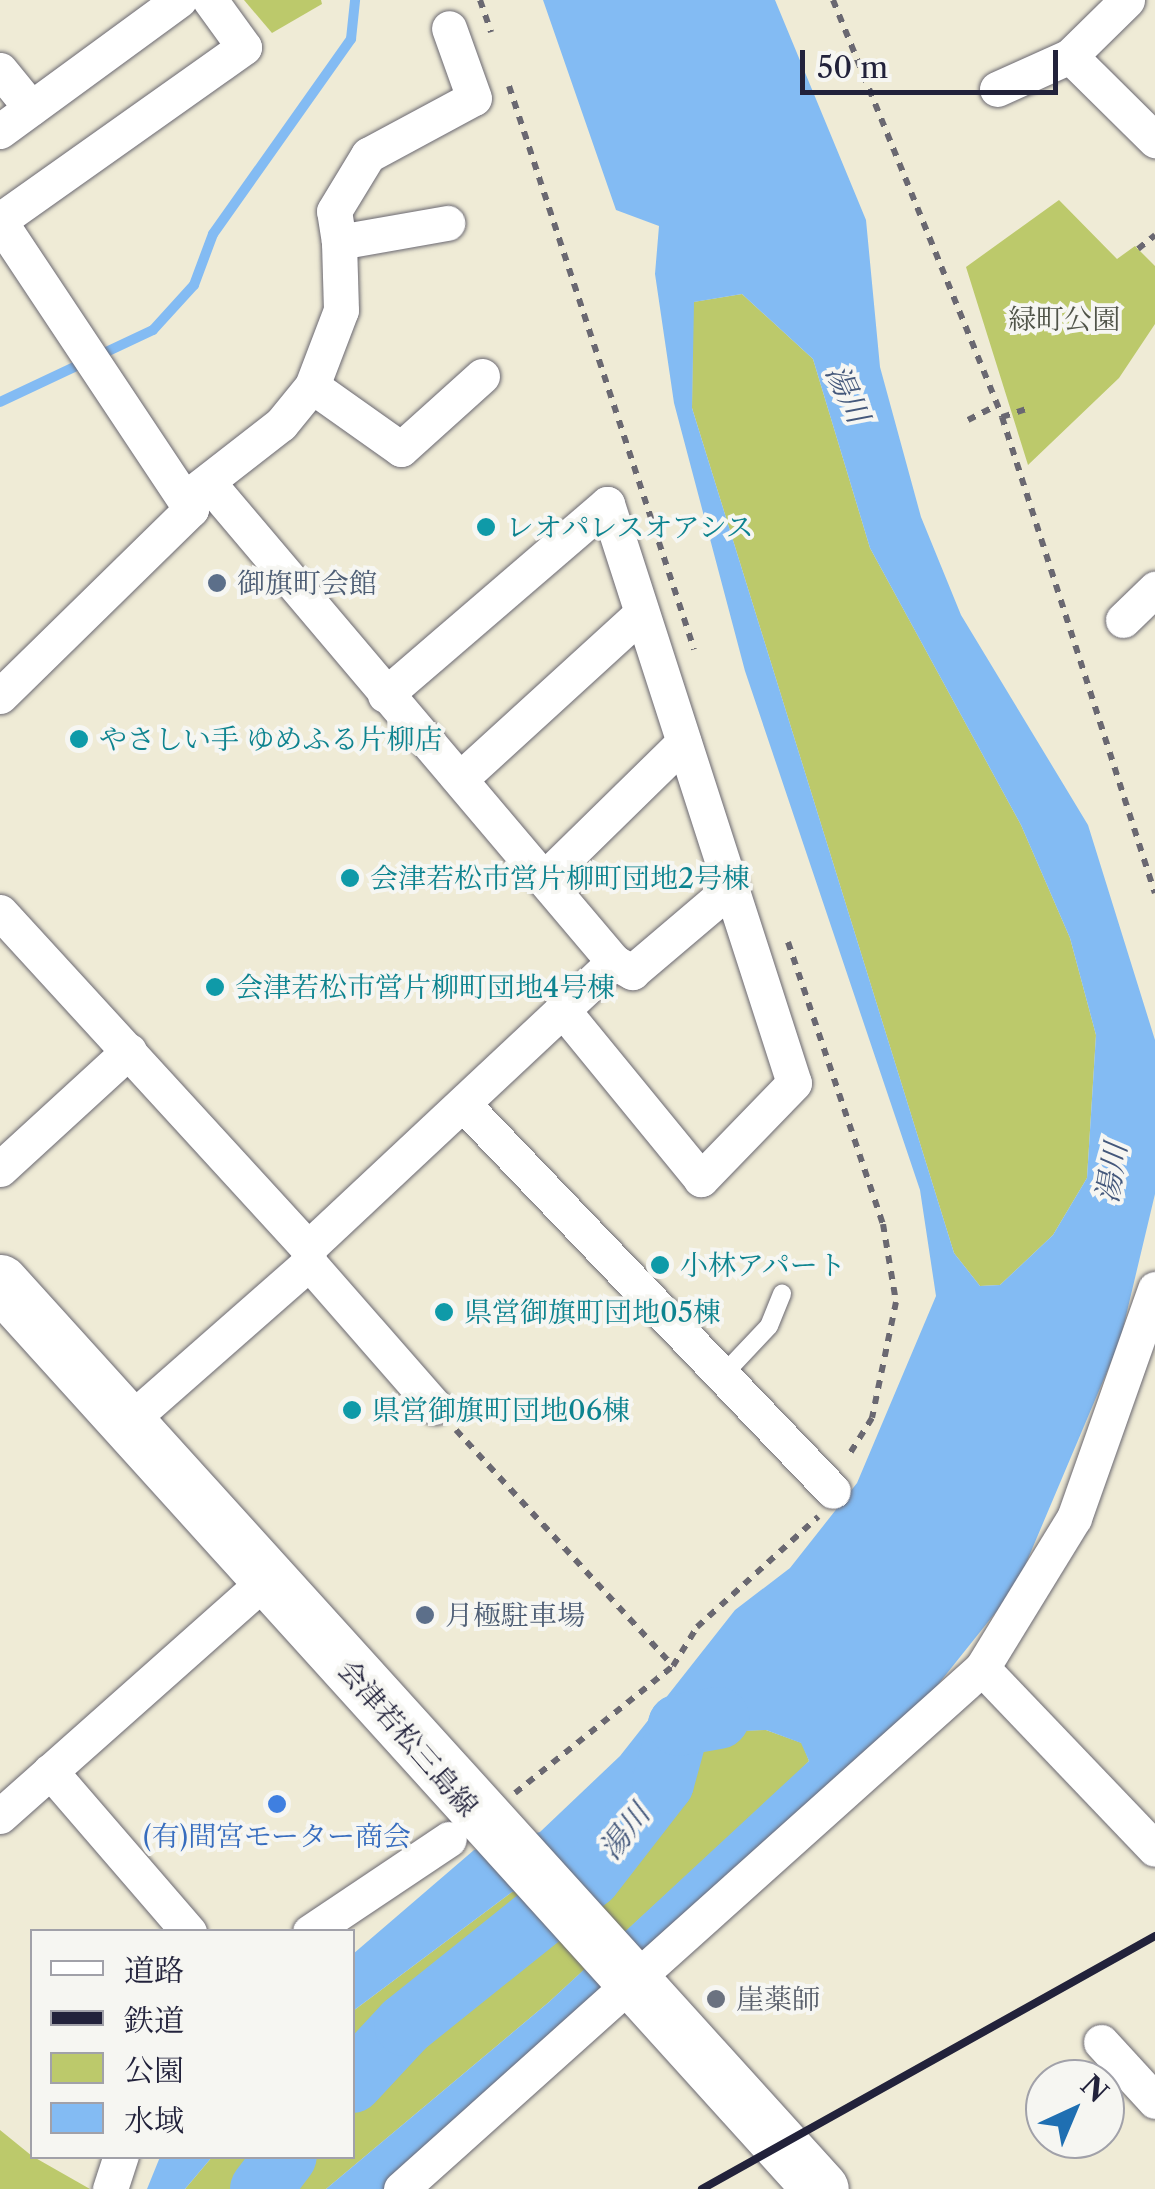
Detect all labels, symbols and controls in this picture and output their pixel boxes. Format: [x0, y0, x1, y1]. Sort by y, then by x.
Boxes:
scale bar [805, 30, 1062, 92]
text: 50 m [817, 49, 888, 86]
park label: 緑町公園 [1008, 302, 1120, 336]
water label: 湯川 [818, 359, 876, 429]
place label: レオパレスオアシス [506, 510, 758, 544]
marker: レオパレスオアシス [475, 516, 497, 538]
place label: 御旗町会館 [237, 566, 377, 600]
marker: 御旗町会館 [206, 572, 228, 594]
place label: やさしい手 ゆめふる片柳店 [99, 722, 442, 756]
marker: やさしい手 ゆめふる片柳店 [68, 728, 90, 750]
place label: 会津若松市営片柳町団地2号棟 [370, 861, 750, 895]
marker: 会津若松市営片柳町団地2号棟 [339, 867, 361, 889]
place label: 会津若松市営片柳町団地4号棟 [235, 970, 615, 1004]
marker: 会津若松市営片柳町団地4号棟 [204, 976, 226, 998]
water label: 湯川 [1090, 1141, 1134, 1205]
place label: 小林アパート [680, 1248, 848, 1282]
marker: 小林アパート [649, 1254, 671, 1276]
place label: 県営御旗町団地05棟 [464, 1295, 721, 1329]
marker: 県営御旗町団地05棟 [433, 1301, 455, 1323]
place label: 県営御旗町団地06棟 [372, 1393, 630, 1427]
marker: 県営御旗町団地06棟 [341, 1399, 363, 1421]
place label: 月極駐車場 [445, 1598, 585, 1632]
marker: 月極駐車場 [414, 1604, 436, 1626]
street label: 会津若松三島線 [331, 1653, 485, 1823]
marker: (有)間宮モーター商会 [266, 1793, 288, 1815]
water label: 湯川 [592, 1797, 658, 1867]
place label: (有)間宮モーター商会 [143, 1819, 411, 1853]
legend [30, 1929, 355, 2159]
text: 道路 [124, 1952, 184, 1989]
place label: 崖薬師 [736, 1982, 820, 2016]
marker: 崖薬師 [705, 1988, 727, 2010]
text: 鉄道 [124, 2002, 184, 2039]
text: 公園 [124, 2052, 184, 2089]
north arrow [1025, 2059, 1125, 2159]
text: N [1074, 2068, 1115, 2110]
text: 水域 [124, 2102, 184, 2139]

